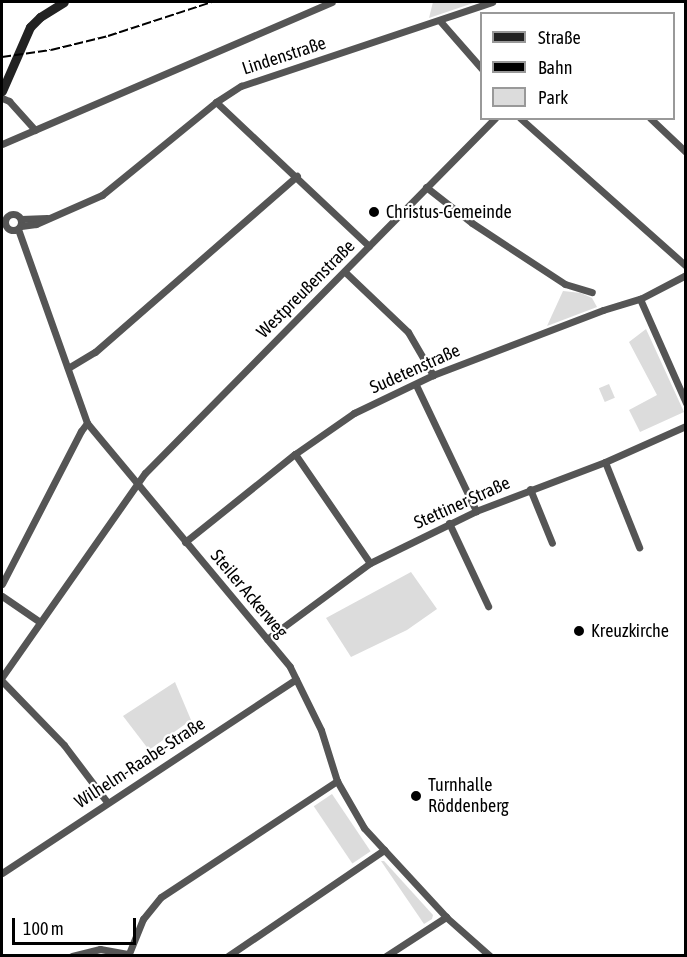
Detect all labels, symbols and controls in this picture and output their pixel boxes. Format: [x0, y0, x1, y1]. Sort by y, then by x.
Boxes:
legend [480, 12, 675, 120]
text: Straße [538, 27, 581, 48]
street label: Lindenstraße [239, 32, 329, 80]
text: Bahn [538, 57, 572, 78]
text: Park [538, 87, 568, 108]
place label: Christus-Gemeinde [386, 201, 512, 223]
marker: Christus-Gemeinde [367, 205, 381, 219]
street label: Westpreußenstraße [252, 235, 360, 343]
street label: Sudetenstraße [367, 340, 463, 398]
street label: Stettiner Straße [411, 472, 513, 534]
street label: Steiler Ackerweg [206, 546, 292, 642]
place label: Kreuzkirche [591, 620, 669, 642]
marker: Kreuzkirche [572, 624, 586, 638]
street label: Wilhelm-Raabe-Straße [71, 713, 209, 813]
place label: Turnhalle Röddenberg [428, 775, 509, 818]
marker: Turnhalle Röddenberg [409, 789, 423, 803]
scale bar [15, 906, 140, 944]
text: 100 m [23, 918, 64, 939]

